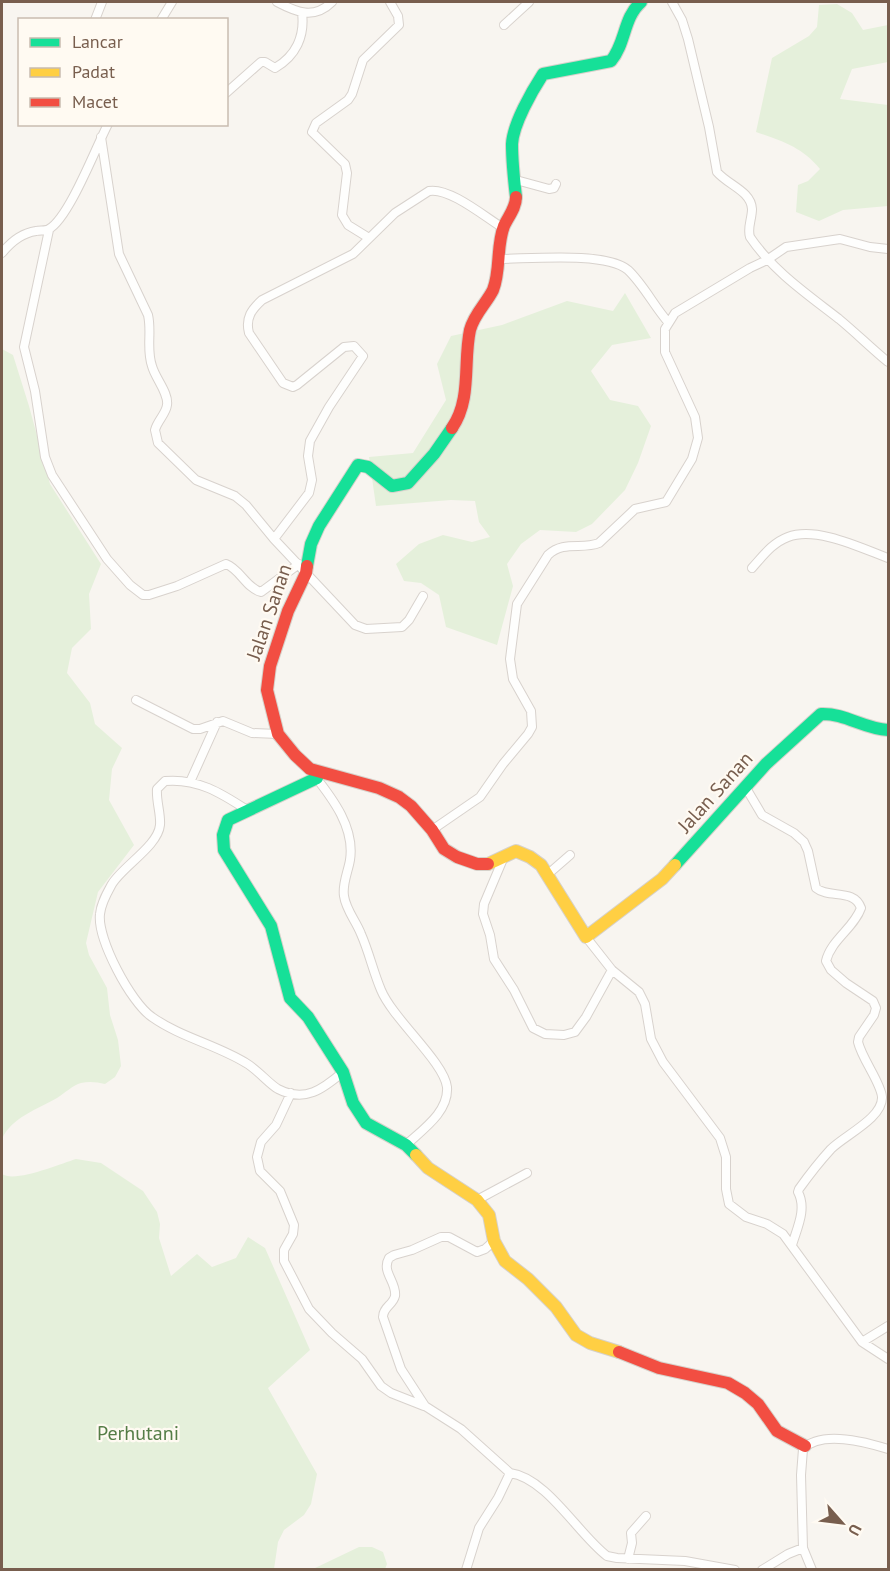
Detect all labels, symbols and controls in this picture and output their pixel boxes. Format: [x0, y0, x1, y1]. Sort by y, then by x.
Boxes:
legend [18, 18, 228, 126]
text: Lancar [72, 30, 123, 53]
text: Padat [72, 60, 115, 83]
text: Macet [72, 90, 118, 113]
street label: Jalan Sanan [240, 560, 298, 665]
street label: Jalan Sanan [671, 746, 758, 839]
park label: Perhutani [97, 1420, 179, 1446]
north arrow [812, 1493, 872, 1553]
text: U [844, 1521, 866, 1539]

